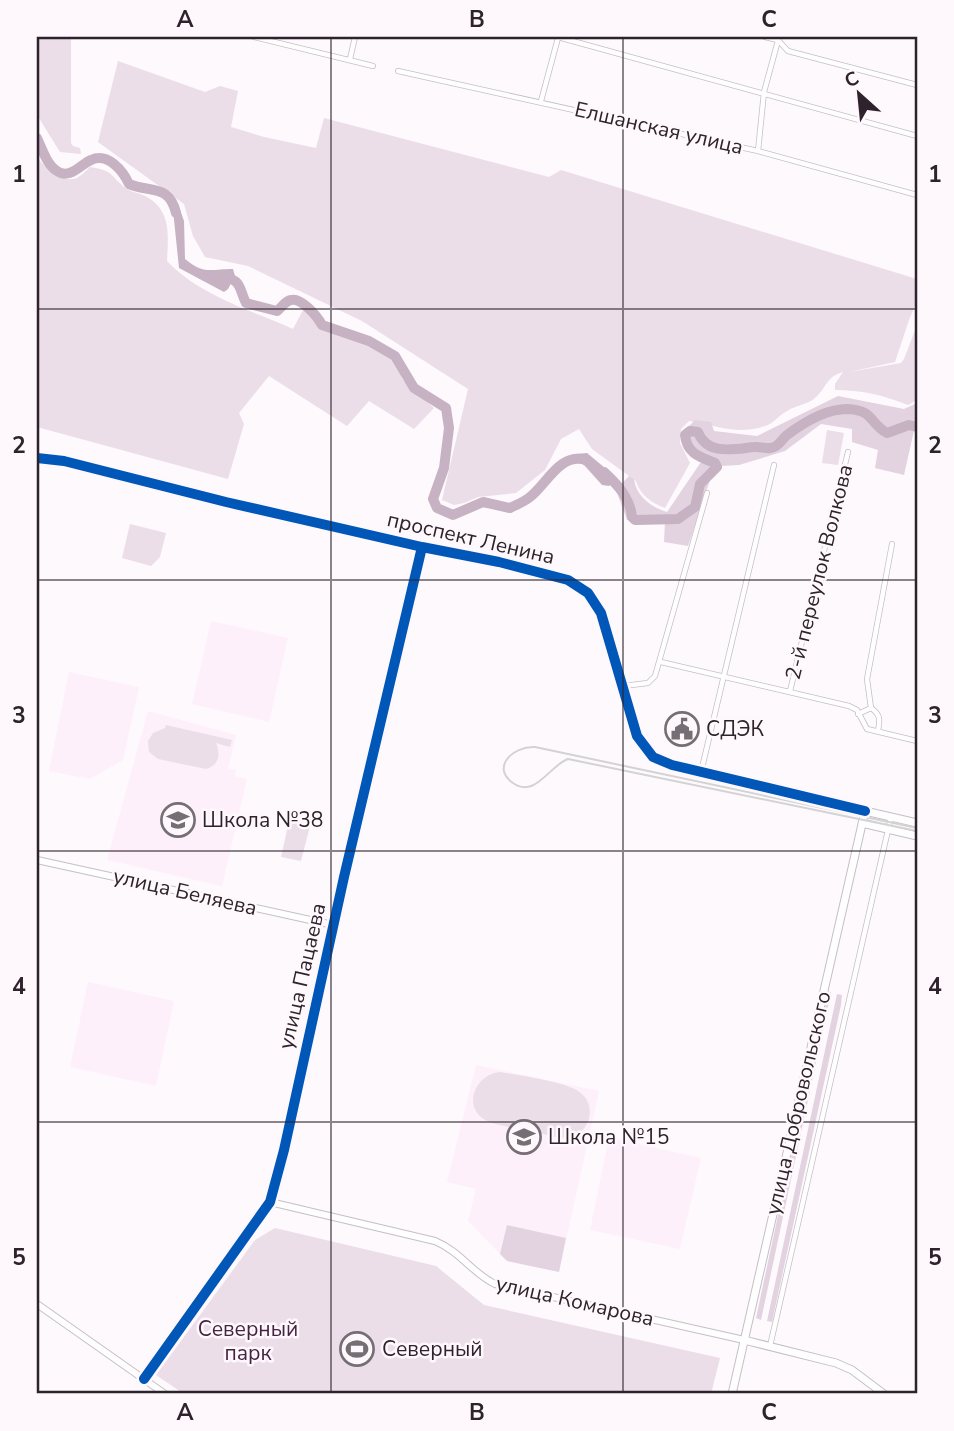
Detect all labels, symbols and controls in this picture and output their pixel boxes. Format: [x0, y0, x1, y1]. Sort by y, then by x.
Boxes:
text: A [176, 4, 194, 35]
text: B [469, 4, 485, 35]
text: C [761, 4, 777, 35]
north arrow [824, 60, 894, 130]
text: С [840, 65, 863, 94]
street label: Елшанская улица [572, 95, 746, 161]
text: 1 [12, 159, 26, 190]
text: 1 [928, 159, 942, 190]
text: 2 [12, 430, 26, 461]
text: 2 [928, 430, 942, 461]
street label: 2-й переулок Волкова [779, 461, 859, 683]
street label: проспект Ленина [384, 505, 558, 571]
text: 3 [12, 700, 26, 731]
text: 3 [928, 700, 942, 731]
public building icon: СДЭК [663, 710, 701, 748]
place label: СДЭК [706, 715, 765, 743]
school or university icon: Школа №38 [159, 801, 197, 839]
place label: Школа №38 [202, 806, 323, 834]
street label: улица Беляева [110, 862, 260, 922]
street label: улица Пацаева [272, 900, 332, 1052]
text: 4 [12, 971, 26, 1002]
text: 4 [928, 971, 942, 1002]
street label: улица Добровольского [759, 988, 837, 1218]
school or university icon: Школа №15 [505, 1118, 543, 1156]
place label: Школа №15 [548, 1123, 669, 1151]
text: 5 [12, 1242, 26, 1273]
text: 5 [928, 1242, 942, 1273]
street label: улица Комарова [493, 1269, 657, 1333]
park label: Северный парк [198, 1315, 298, 1367]
sports icon: Северный [338, 1330, 376, 1368]
place label: Северный [382, 1335, 483, 1363]
text: A [176, 1397, 194, 1428]
text: B [469, 1397, 485, 1428]
text: C [761, 1397, 777, 1428]

